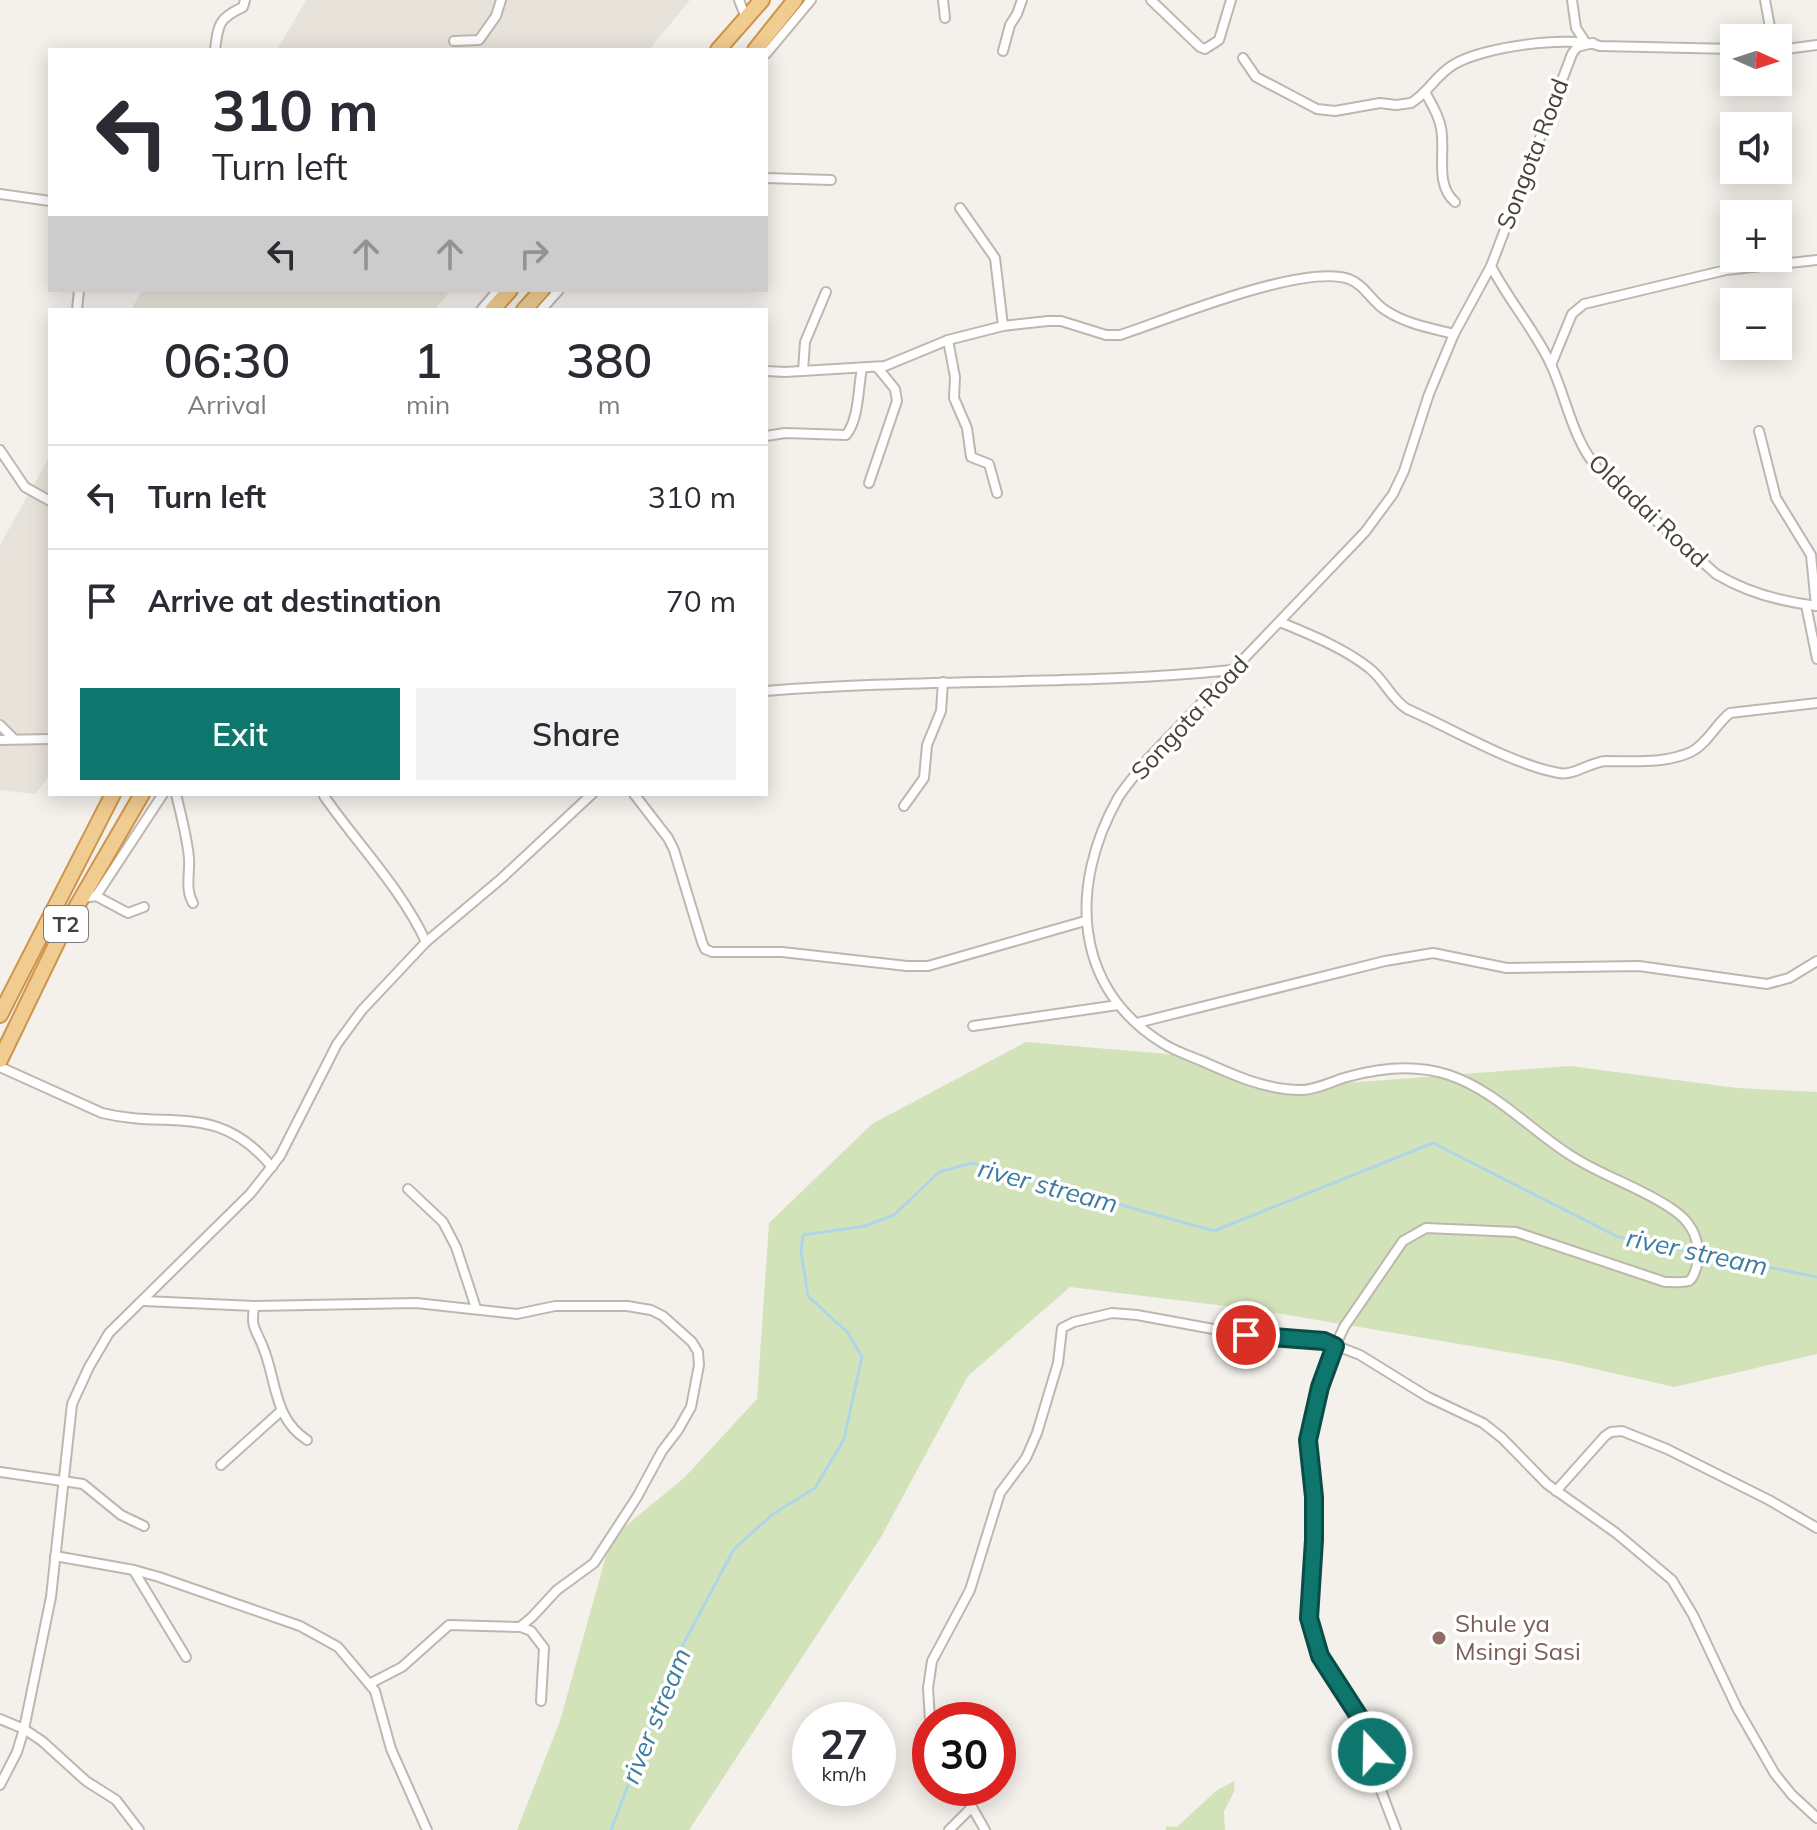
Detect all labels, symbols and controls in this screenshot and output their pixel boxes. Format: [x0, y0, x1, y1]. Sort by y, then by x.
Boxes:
north arrow [1720, 24, 1792, 96]
map controls [1720, 24, 1792, 360]
street label: Songota Road [1490, 74, 1575, 233]
text: 310 m [212, 75, 379, 145]
icon: left [80, 80, 184, 184]
button: sound [1720, 112, 1792, 184]
text: Turn left [212, 144, 348, 189]
button: + [1720, 200, 1792, 272]
icon: left [260, 232, 304, 276]
icon: ahead [344, 232, 388, 276]
icon: ahead [428, 232, 472, 276]
icon: right [512, 232, 556, 276]
button: − [1720, 288, 1792, 360]
text: 06:30 [164, 330, 290, 390]
text: 1 [414, 330, 442, 390]
text: 380 [566, 330, 652, 390]
text: Arrival [187, 388, 267, 421]
text: min [406, 388, 450, 421]
text: m [598, 388, 621, 421]
street label: Oldadai Road [1583, 447, 1715, 573]
icon: left [80, 475, 124, 519]
text: Turn left [148, 478, 266, 516]
text: 310 m [648, 478, 736, 516]
icon: arrive [80, 579, 124, 623]
text: Arrive at destination [148, 582, 442, 620]
text: 70 m [666, 582, 736, 620]
street label: Songota Road [1124, 649, 1254, 786]
button: Exit [80, 688, 400, 780]
button: Share [416, 688, 736, 780]
road number: T2 [44, 906, 88, 942]
water label: river stream [975, 1151, 1122, 1220]
water label: river stream [1624, 1220, 1771, 1283]
pin [1212, 1301, 1280, 1369]
icon: arrive [1224, 1313, 1268, 1357]
place label: Shule ya Msingi Sasi [1455, 1608, 1581, 1666]
marker: Shule ya Msingi Sasi [1430, 1629, 1448, 1647]
water label: river stream [613, 1643, 698, 1788]
speed limit sign: 30 [912, 1702, 1016, 1806]
position arrow [1330, 1710, 1414, 1794]
text: 27 [820, 1719, 868, 1769]
text: km/h [821, 1761, 867, 1786]

